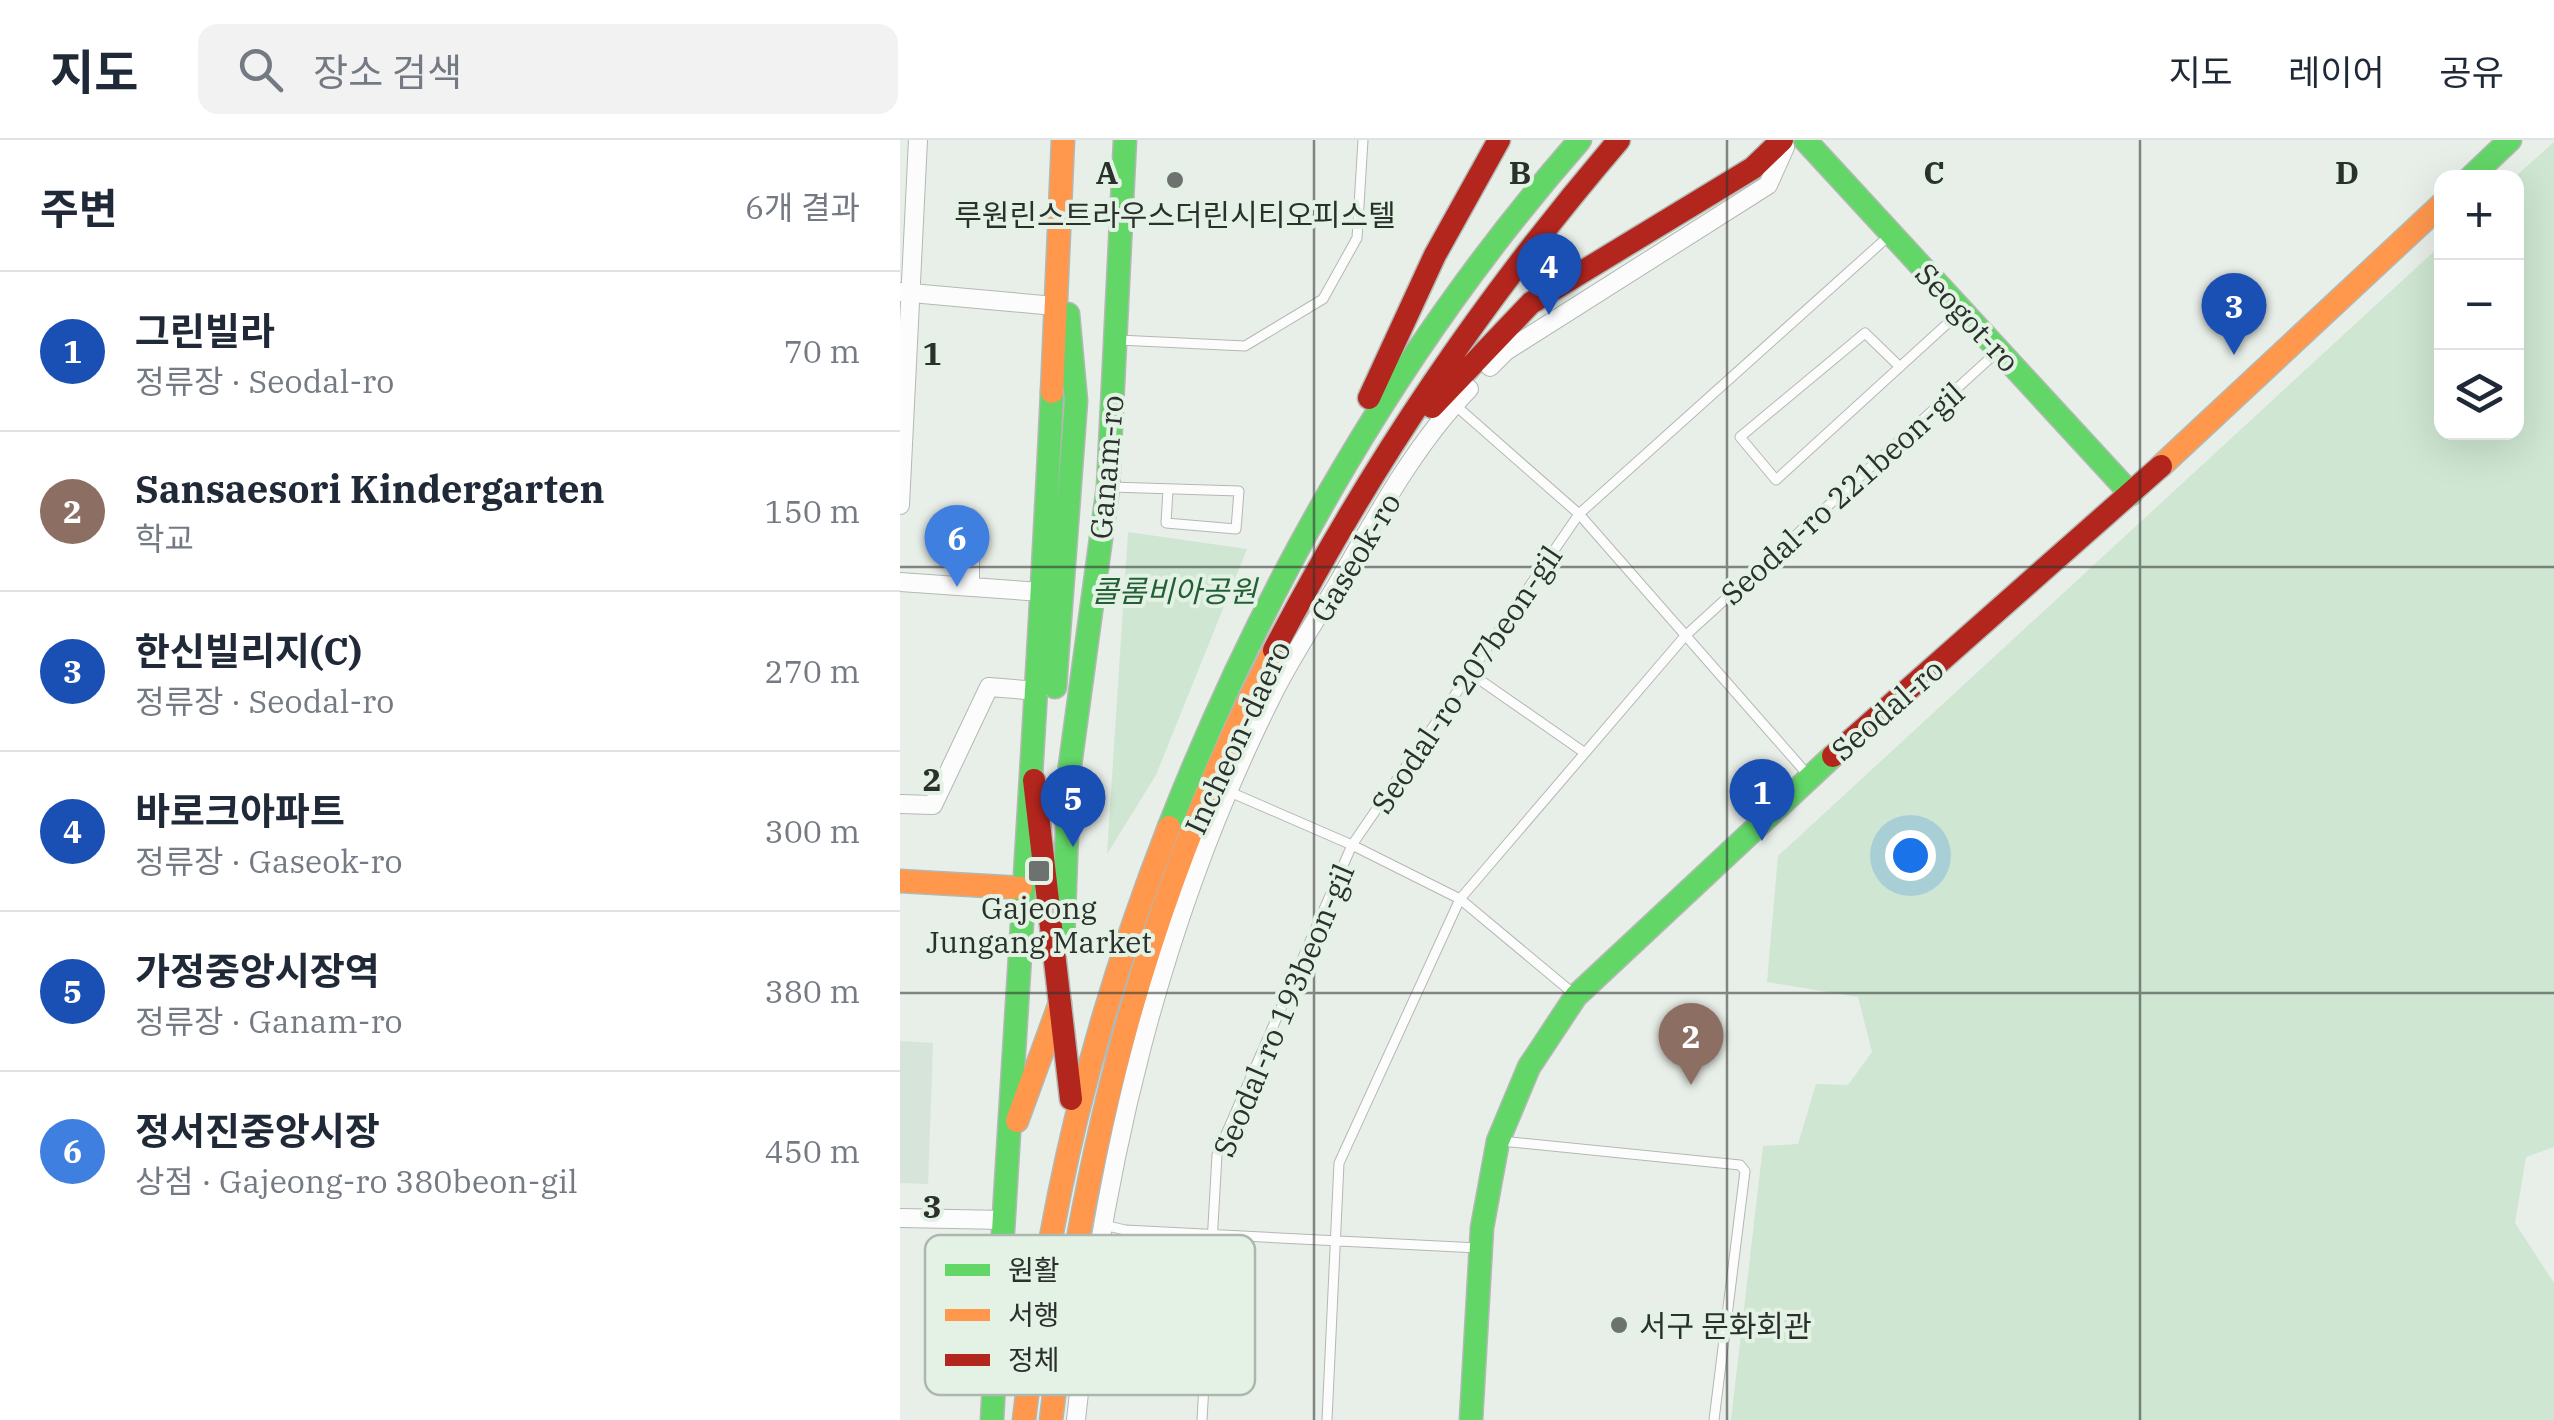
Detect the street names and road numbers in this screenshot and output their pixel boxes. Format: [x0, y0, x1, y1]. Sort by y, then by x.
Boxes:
street label: Seogot-ro [1907, 254, 2029, 380]
street label: Seodal-ro 221beon-gil [1712, 373, 1972, 613]
street label: Ganam-ro [1080, 393, 1132, 541]
street label: Gaseok-ro [1301, 485, 1409, 629]
street label: Seodal-ro 207beon-gil [1362, 538, 1570, 820]
street label: Incheon-daero [1175, 634, 1299, 840]
street label: Seodal-ro [1823, 649, 1951, 769]
street label: Seodal-ro 193beon-gil [1204, 857, 1362, 1163]

